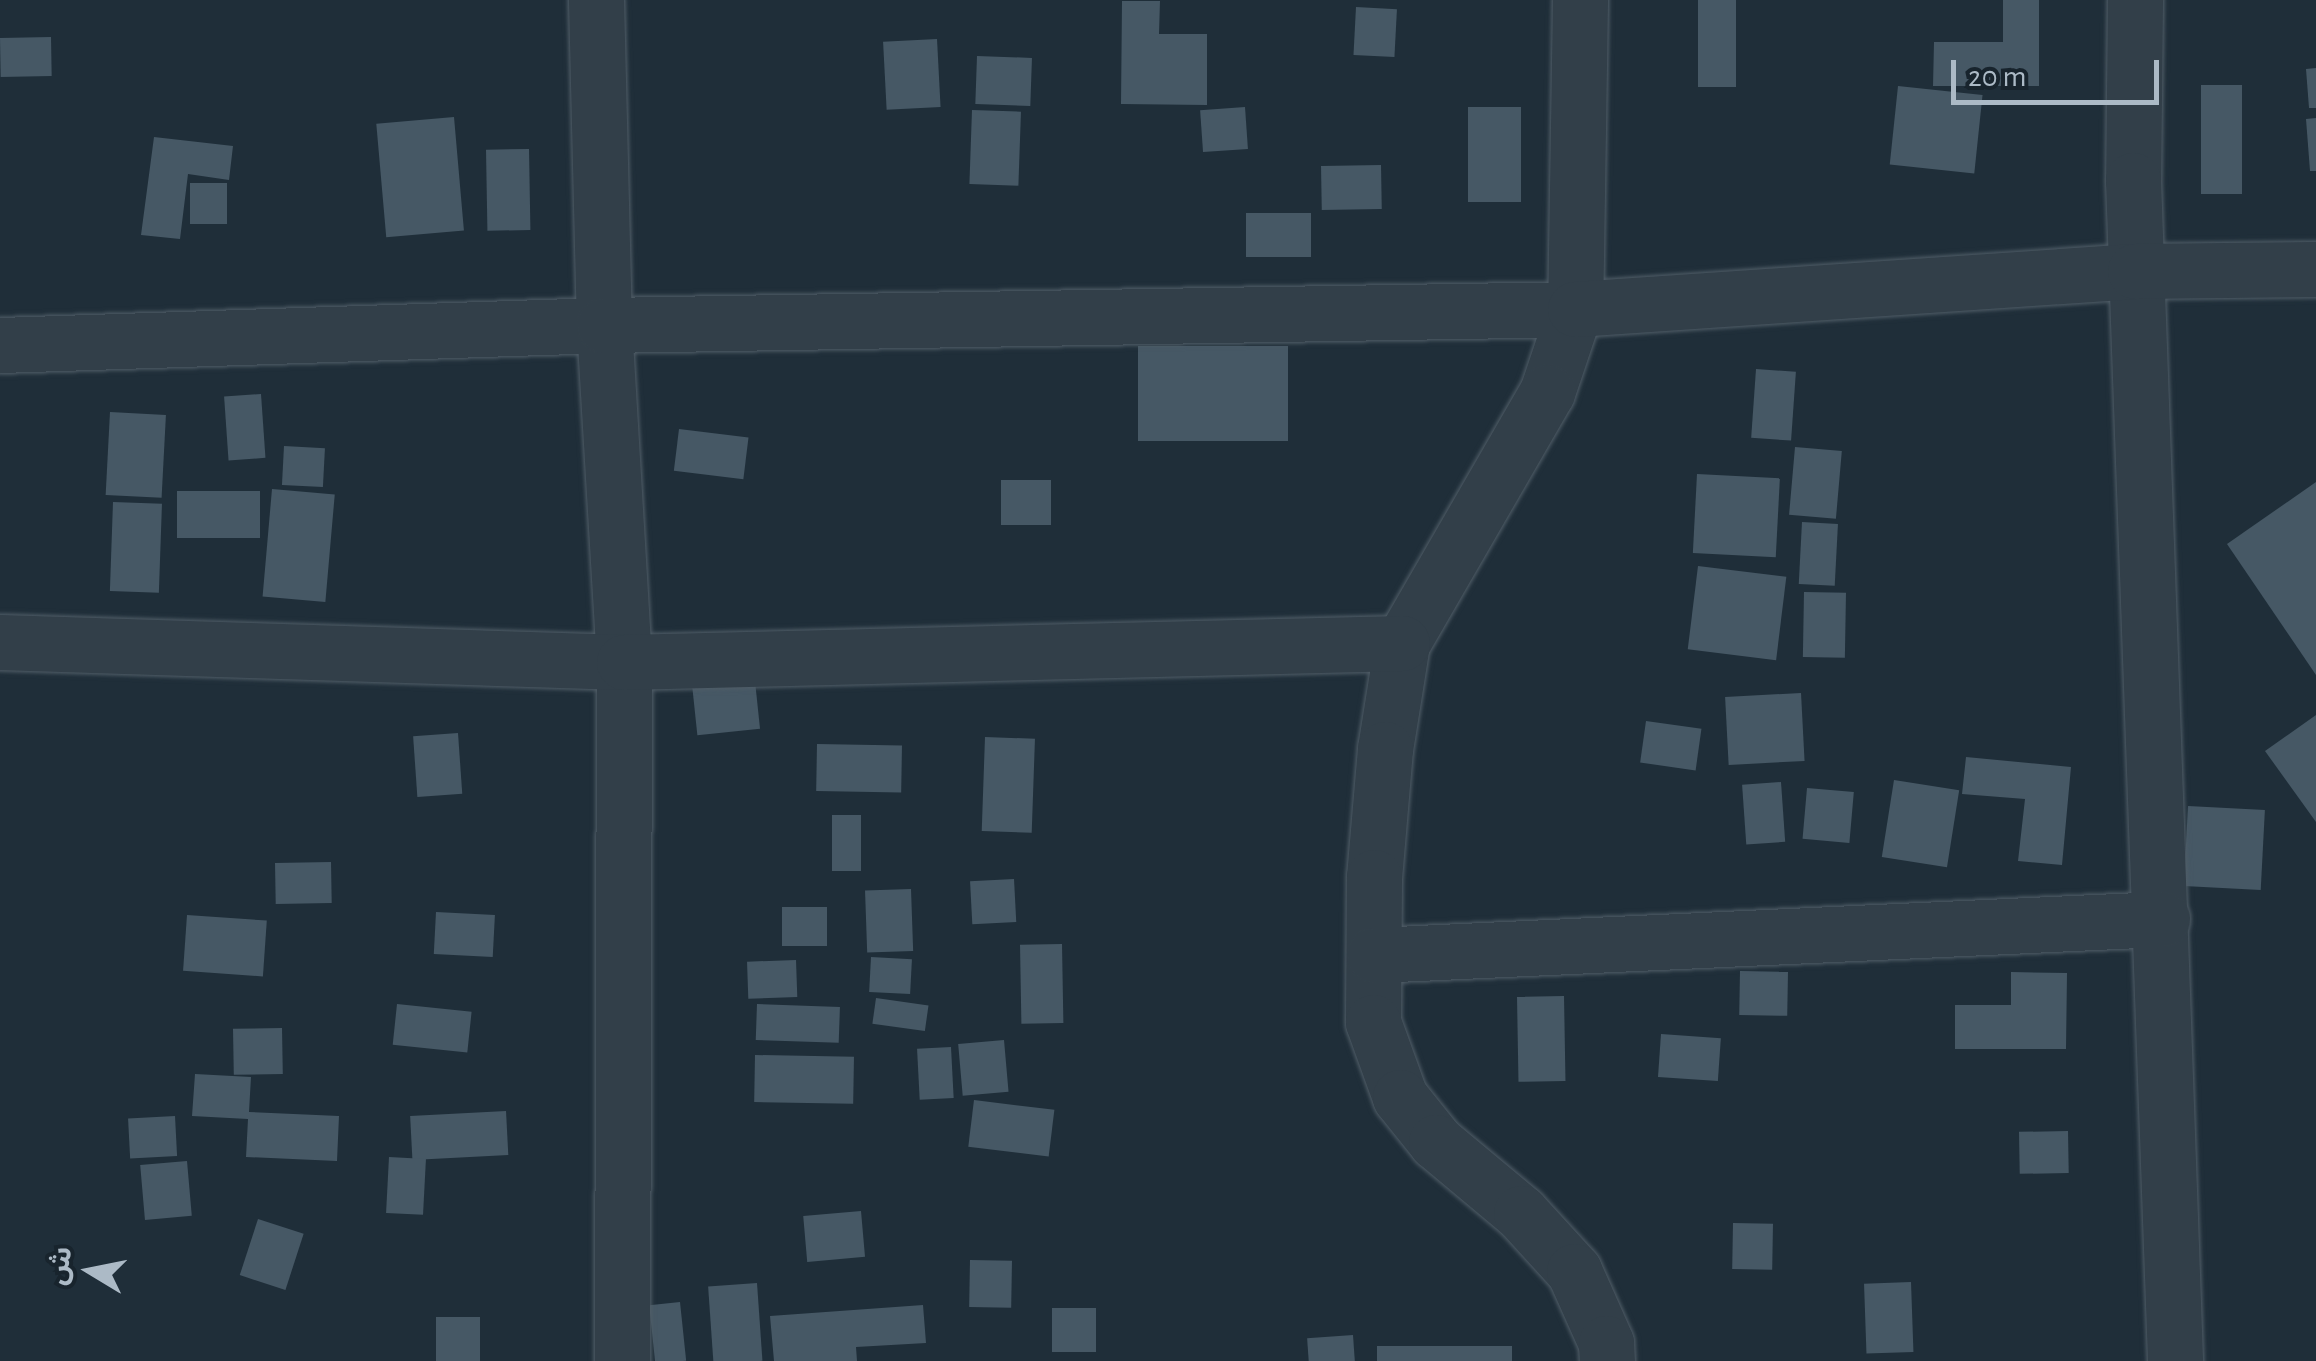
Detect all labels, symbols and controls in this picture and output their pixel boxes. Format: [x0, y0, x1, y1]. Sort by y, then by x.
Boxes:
scale bar [1956, 40, 2164, 102]
text: 20 m [1968, 62, 2026, 92]
north arrow [40, 1221, 140, 1321]
text: ش [43, 1244, 78, 1287]

